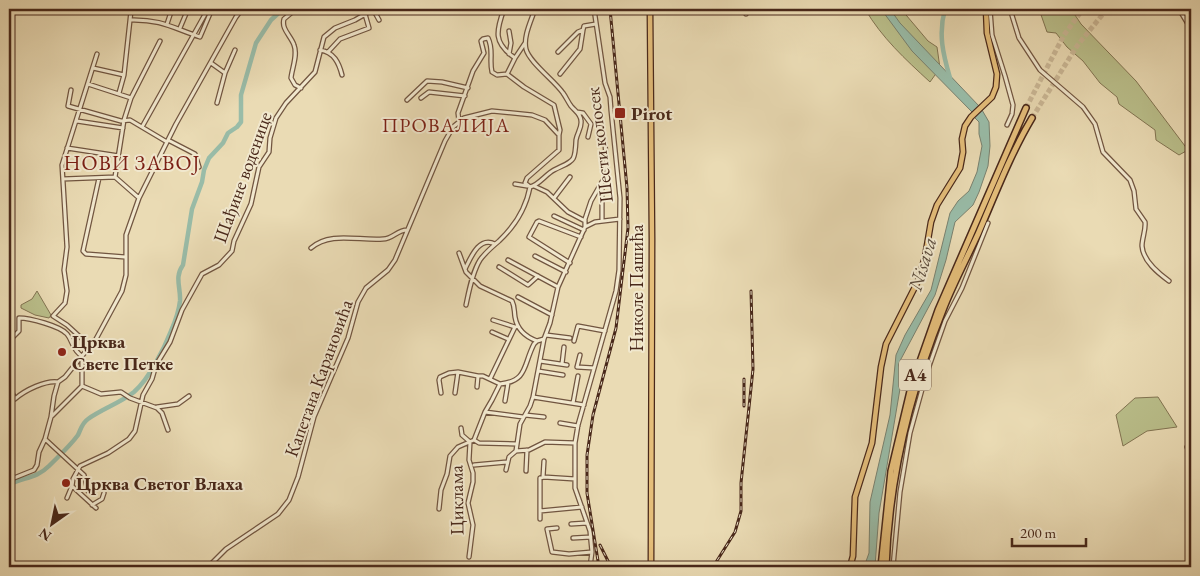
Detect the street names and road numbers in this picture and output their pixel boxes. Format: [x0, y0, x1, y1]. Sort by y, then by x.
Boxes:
street label: Шести колосек [580, 86, 619, 204]
street label: Шађине воденице [207, 108, 278, 246]
street label: Николе Пашића [624, 224, 649, 352]
street label: Капетана Карановића [278, 296, 359, 460]
road number: A4 [899, 360, 931, 390]
street label: Циклама [443, 464, 470, 535]

